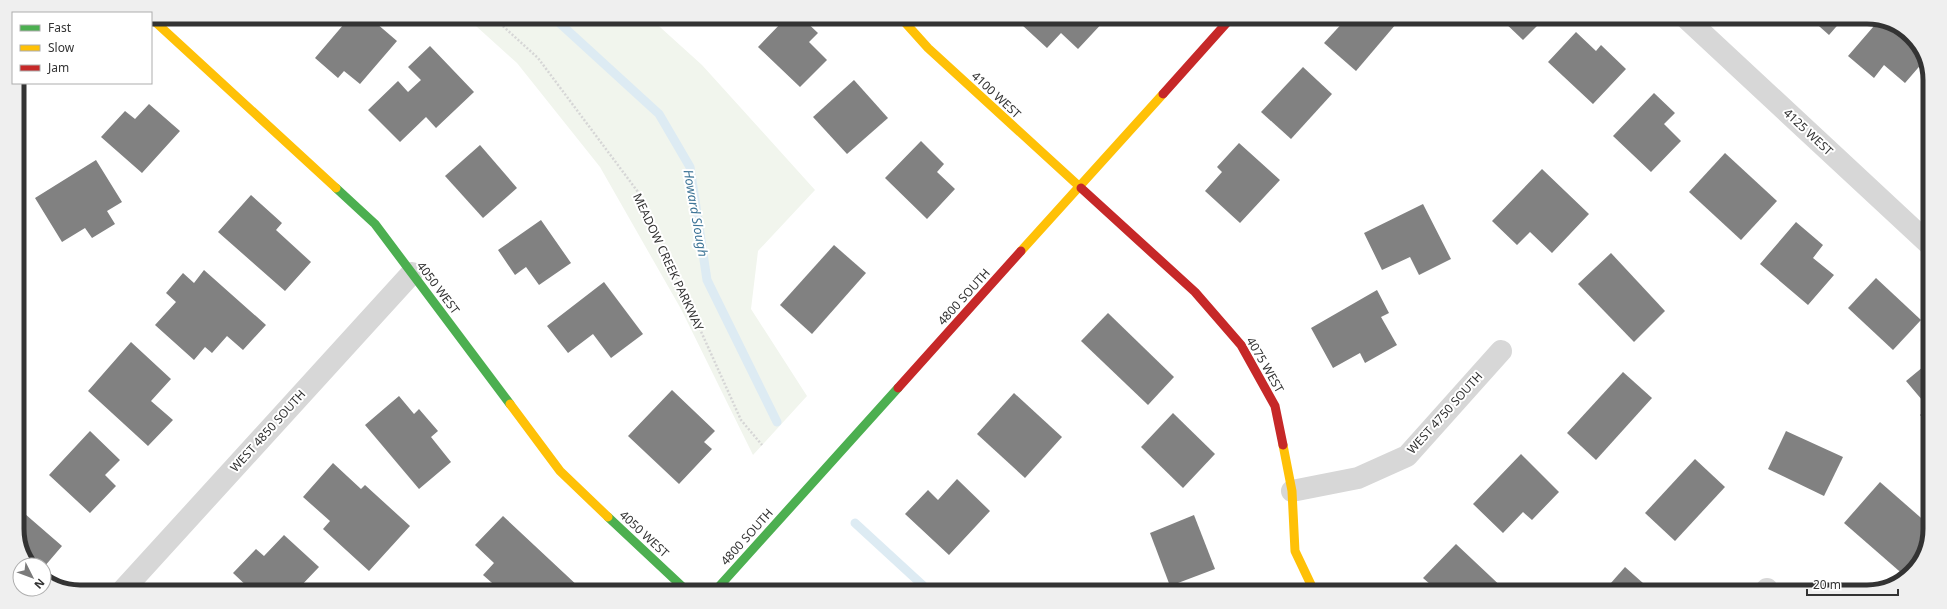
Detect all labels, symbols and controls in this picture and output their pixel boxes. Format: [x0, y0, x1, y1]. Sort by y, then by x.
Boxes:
legend [12, 12, 152, 84]
text: Fast [48, 19, 72, 36]
text: Slow [48, 39, 75, 56]
text: Jam [47, 59, 69, 76]
street label: 4100 WEST [968, 67, 1025, 122]
street label: 4125 WEST [1780, 104, 1837, 159]
water label: Howard Slough [679, 168, 713, 258]
street label: MEADOW CREEK PARKWAY [629, 190, 708, 334]
street label: 4050 WEST [413, 258, 464, 318]
street label: 4800 SOUTH [934, 265, 994, 329]
street label: 4075 WEST [1243, 334, 1288, 396]
street label: WEST 4750 SOUTH [1403, 368, 1486, 457]
street label: WEST 4850 SOUTH [226, 386, 309, 475]
street label: 4800 SOUTH [717, 505, 777, 569]
street label: 4050 WEST [616, 506, 673, 561]
north arrow [12, 557, 52, 597]
scale bar [1807, 571, 1898, 597]
text: N [31, 576, 48, 592]
text: 20 m [1813, 576, 1841, 593]

